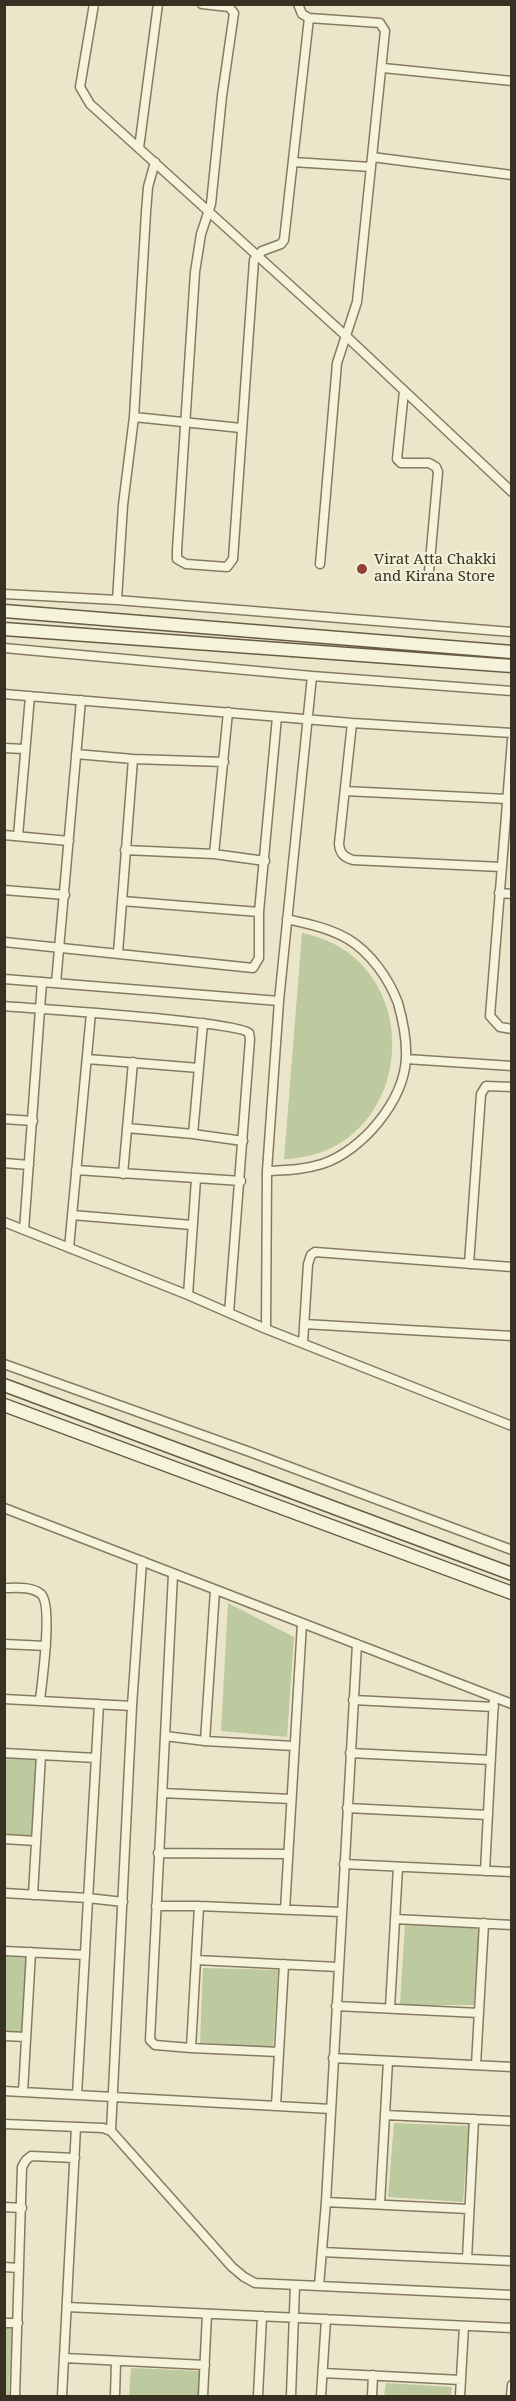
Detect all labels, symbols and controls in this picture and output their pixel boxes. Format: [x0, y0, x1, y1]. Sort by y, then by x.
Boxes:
place label: Virat Atta Chakki and Kirana Store [374, 551, 496, 586]
marker: Virat Atta Chakki and Kirana Store [355, 562, 369, 576]

